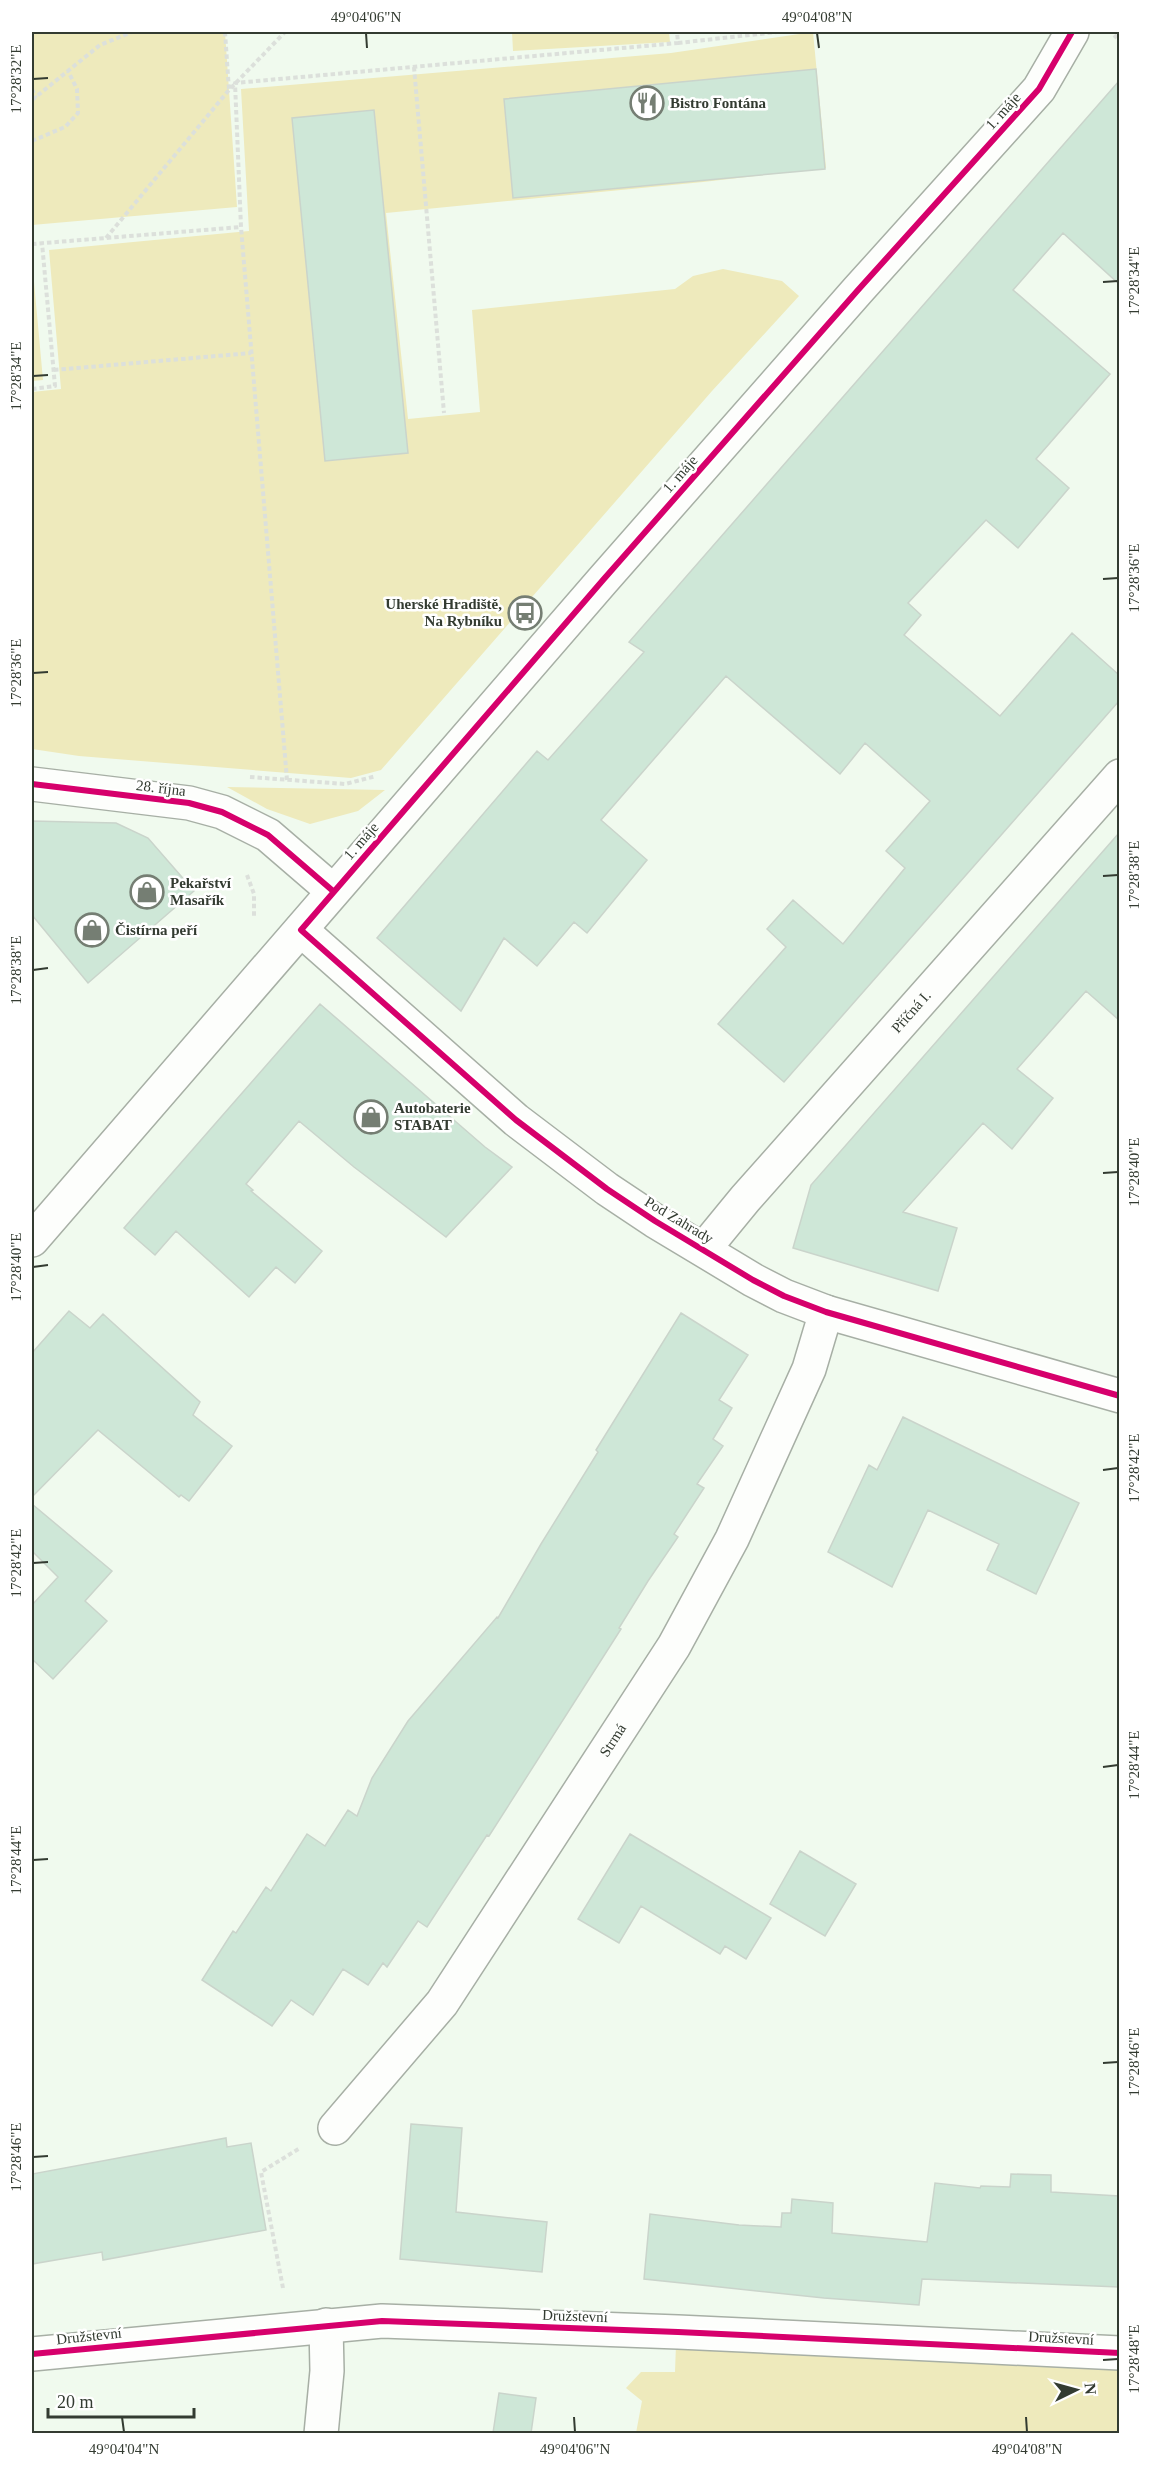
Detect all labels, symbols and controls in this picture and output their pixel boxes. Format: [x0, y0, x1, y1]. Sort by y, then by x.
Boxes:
text: 49°04'06"N [331, 9, 401, 25]
text: 49°04'08"N [782, 9, 852, 25]
text: 17°28'32"E [8, 45, 24, 114]
restaurant icon: Bistro Fontána [629, 85, 665, 121]
street label: 1. máje [982, 89, 1024, 133]
place label: Bistro Fontána [670, 95, 766, 111]
text: 17°28'34"E [1126, 247, 1142, 316]
text: 17°28'34"E [8, 342, 24, 411]
street label: 1. máje [659, 452, 701, 496]
text: 17°28'36"E [1126, 544, 1142, 613]
bus stop icon: Uherské Hradiště, Na Rybníku [507, 595, 543, 631]
place label: Uherské Hradiště, Na Rybníku [385, 596, 502, 629]
text: 17°28'36"E [8, 639, 24, 708]
street label: 28. října [135, 777, 187, 799]
street label: 1. máje [340, 819, 382, 863]
text: 17°28'38"E [1126, 841, 1142, 910]
shop icon: Pekařství Masařík [129, 874, 165, 910]
place label: Pekařství Masařík [170, 875, 232, 908]
shop icon: Čistírna peří [74, 912, 110, 948]
place label: Čistírna peří [115, 922, 198, 938]
text: 17°28'38"E [8, 936, 24, 1005]
street label: Příčná I. [888, 987, 934, 1036]
shop icon: Autobaterie STABAT [353, 1099, 389, 1135]
place label: Autobaterie STABAT [394, 1100, 471, 1133]
text: 17°28'40"E [1126, 1138, 1142, 1207]
street label: Pod Zahrady [642, 1193, 717, 1247]
text: 17°28'40"E [8, 1233, 24, 1302]
text: 17°28'42"E [1126, 1434, 1142, 1503]
text: 17°28'42"E [8, 1529, 24, 1598]
street label: Strmá [596, 1720, 629, 1760]
text: 17°28'44"E [1126, 1731, 1142, 1800]
text: 17°28'44"E [8, 1826, 24, 1895]
text: 17°28'46"E [1126, 2028, 1142, 2097]
text: 17°28'46"E [8, 2123, 24, 2192]
street label: Družstevní [542, 2307, 608, 2325]
street label: Družstevní [55, 2325, 123, 2347]
text: 17°28'48"E [1126, 2325, 1142, 2394]
street label: Družstevní [1028, 2328, 1094, 2348]
north arrow [1046, 2360, 1106, 2420]
scale bar [48, 2381, 194, 2419]
text: N [1081, 2382, 1099, 2396]
text: 20 m [57, 2392, 94, 2412]
text: 49°04'04"N [89, 2441, 159, 2457]
text: 49°04'06"N [540, 2441, 610, 2457]
text: 49°04'08"N [992, 2441, 1062, 2457]

